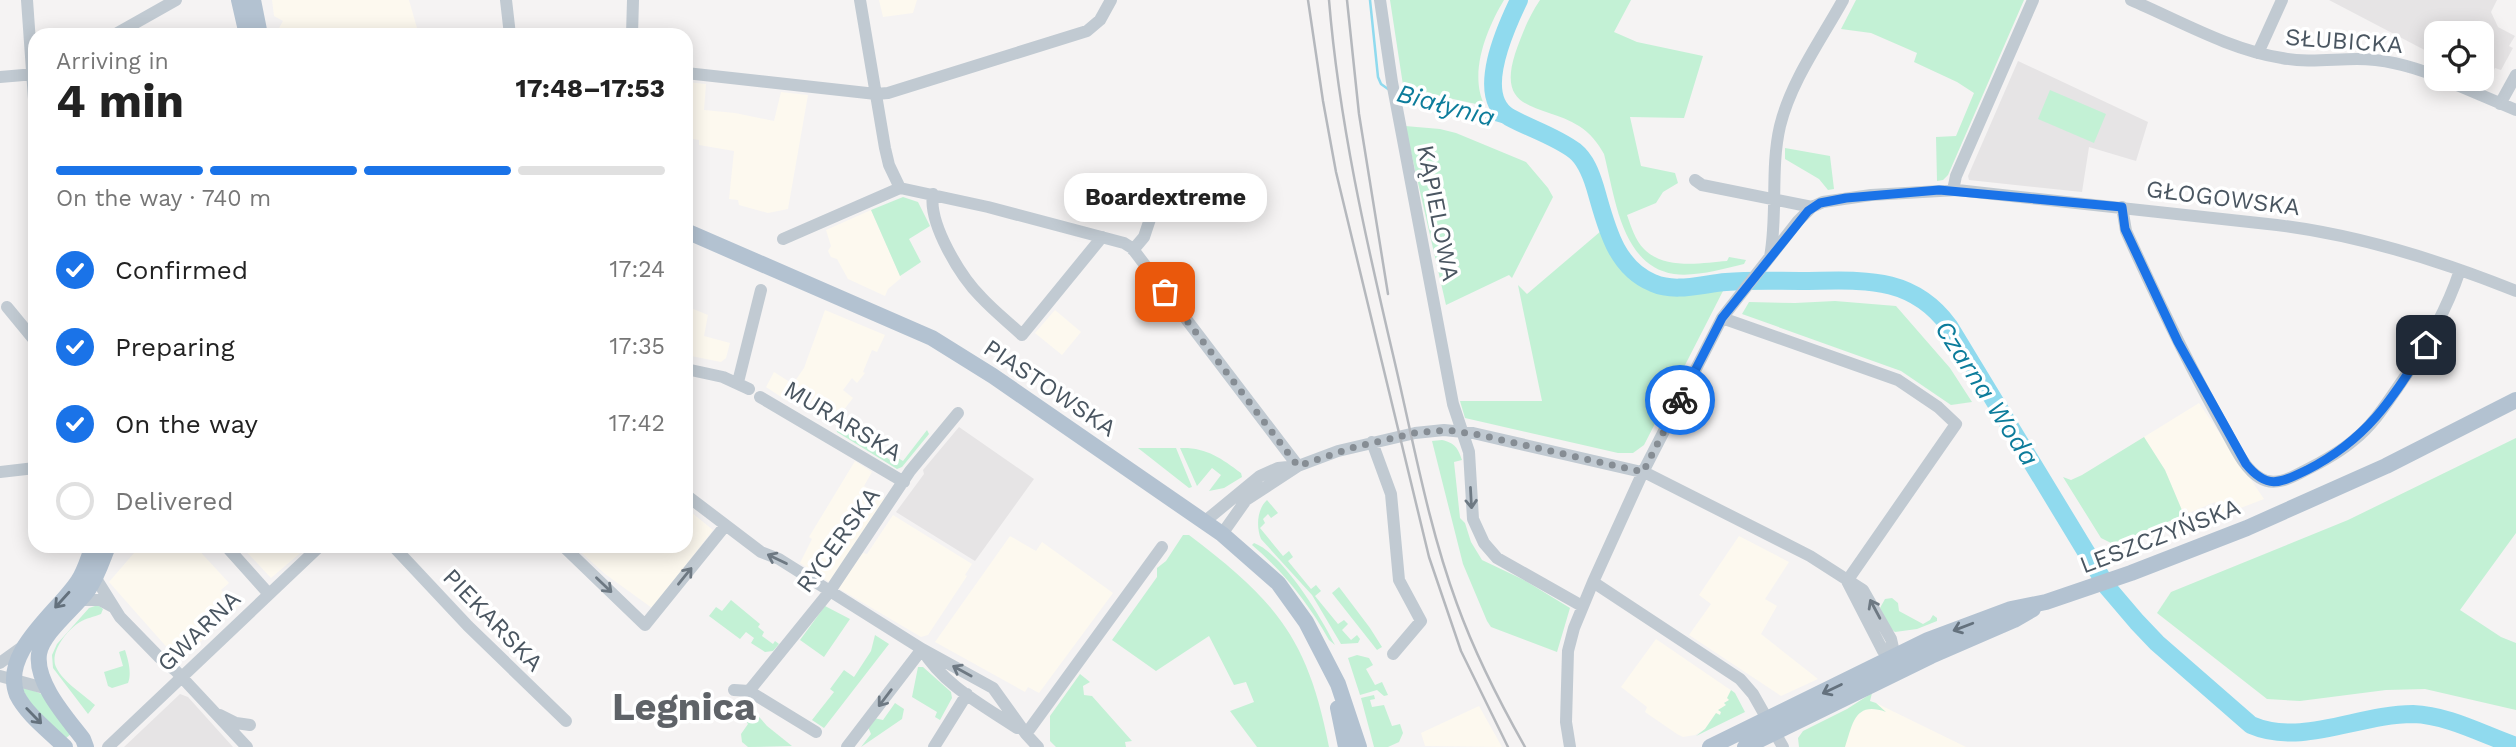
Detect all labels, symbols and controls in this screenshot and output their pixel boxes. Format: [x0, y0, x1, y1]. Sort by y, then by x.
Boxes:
map controls [2424, 21, 2494, 91]
button: locate [2424, 21, 2494, 91]
street label: SŁUBICKA [2284, 23, 2404, 59]
text: Arriving in [56, 48, 169, 75]
text: 17:48–17:53 [516, 73, 665, 103]
text: 4 min [56, 74, 184, 128]
water label: Białynia [1394, 78, 1498, 132]
street label: KĄPIELOWA [1411, 143, 1465, 284]
callout: Boardextreme [1064, 173, 1266, 222]
street label: GŁOGOWSKA [2144, 175, 2302, 221]
text: Boardextreme [1085, 184, 1246, 211]
text: On the way · 740 m [56, 185, 271, 212]
icon: check [56, 251, 94, 289]
text: Confirmed [115, 255, 248, 285]
text: 17:24 [610, 256, 665, 283]
pin [1135, 262, 1195, 322]
icon: bag [1146, 273, 1184, 311]
water label: Czarna Woda [1929, 315, 2045, 471]
pin [2396, 315, 2456, 375]
icon: home [2407, 326, 2445, 364]
icon: check [56, 328, 94, 366]
text: Preparing [115, 332, 235, 362]
text: 17:35 [610, 333, 665, 360]
street label: PIASTOWSKA [978, 333, 1122, 443]
courier [1645, 365, 1715, 435]
street label: MURARSKA [779, 375, 907, 467]
icon: bike [1661, 381, 1699, 419]
icon: check [56, 405, 94, 443]
text: On the way [115, 409, 258, 439]
text: 17:42 [609, 410, 665, 437]
street label: RYCERSKA [790, 482, 886, 598]
text: Delivered [115, 486, 234, 516]
one-way arrow [1465, 486, 1478, 509]
street label: LESZCZYŃSKA [2076, 493, 2244, 579]
one-way arrow [767, 552, 788, 566]
street label: PIEKARSKA [437, 563, 549, 677]
one-way arrow [677, 567, 693, 585]
one-way arrow [595, 577, 612, 594]
street label: GWARNA [152, 585, 246, 677]
one-way arrow [54, 590, 70, 608]
one-way arrow [1868, 599, 1881, 620]
one-way arrow [1953, 621, 1975, 634]
one-way arrow [952, 663, 972, 677]
one-way arrow [1822, 682, 1843, 696]
district label: Legnica [612, 685, 756, 729]
one-way arrow [877, 688, 892, 707]
one-way arrow [26, 707, 43, 724]

